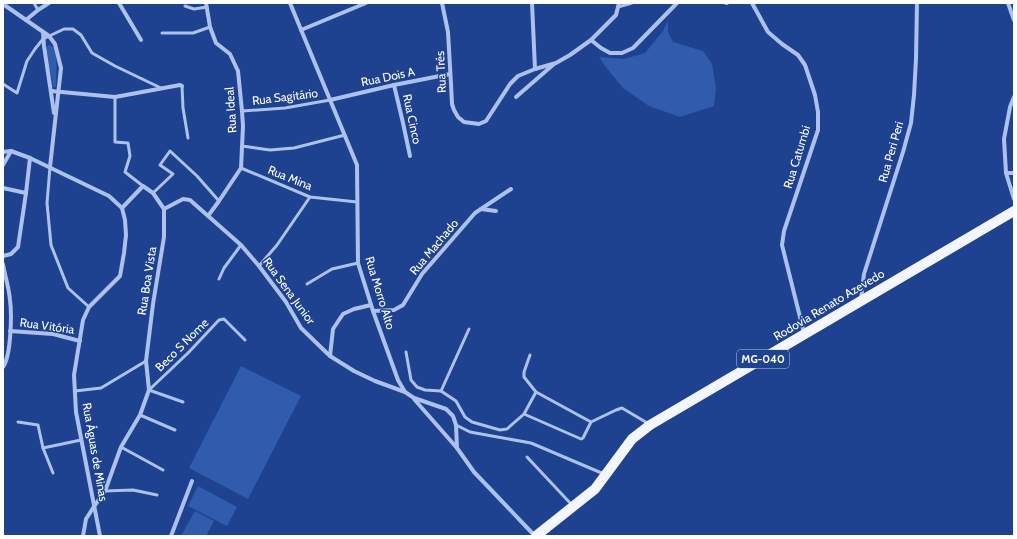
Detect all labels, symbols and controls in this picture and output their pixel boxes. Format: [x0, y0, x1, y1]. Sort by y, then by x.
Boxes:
street label: Rua Trés [432, 51, 449, 93]
street label: Rua Dois A [360, 63, 417, 90]
street label: Rua Sagitário [251, 85, 319, 108]
street label: Rua Ideal [221, 86, 240, 134]
street label: Rua Cinco [400, 92, 425, 146]
street label: Rua Peri Peri [875, 120, 906, 184]
street label: Rua Catumbi [780, 124, 813, 190]
street label: Rua Mina [266, 162, 315, 193]
street label: Rua Machado [406, 215, 462, 278]
street label: Rua Boa Vista [134, 245, 159, 316]
street label: Rua Sena Junior [260, 254, 319, 327]
street label: Rua Morro Alto [362, 255, 399, 331]
street label: Rodovia Renato Azevedo [771, 265, 887, 344]
street label: Rua Vitória [19, 314, 76, 337]
street label: Beco S Nome [152, 315, 211, 374]
road number: MG-040 [737, 350, 789, 368]
street label: Rua Águas de Minas [79, 401, 112, 502]

